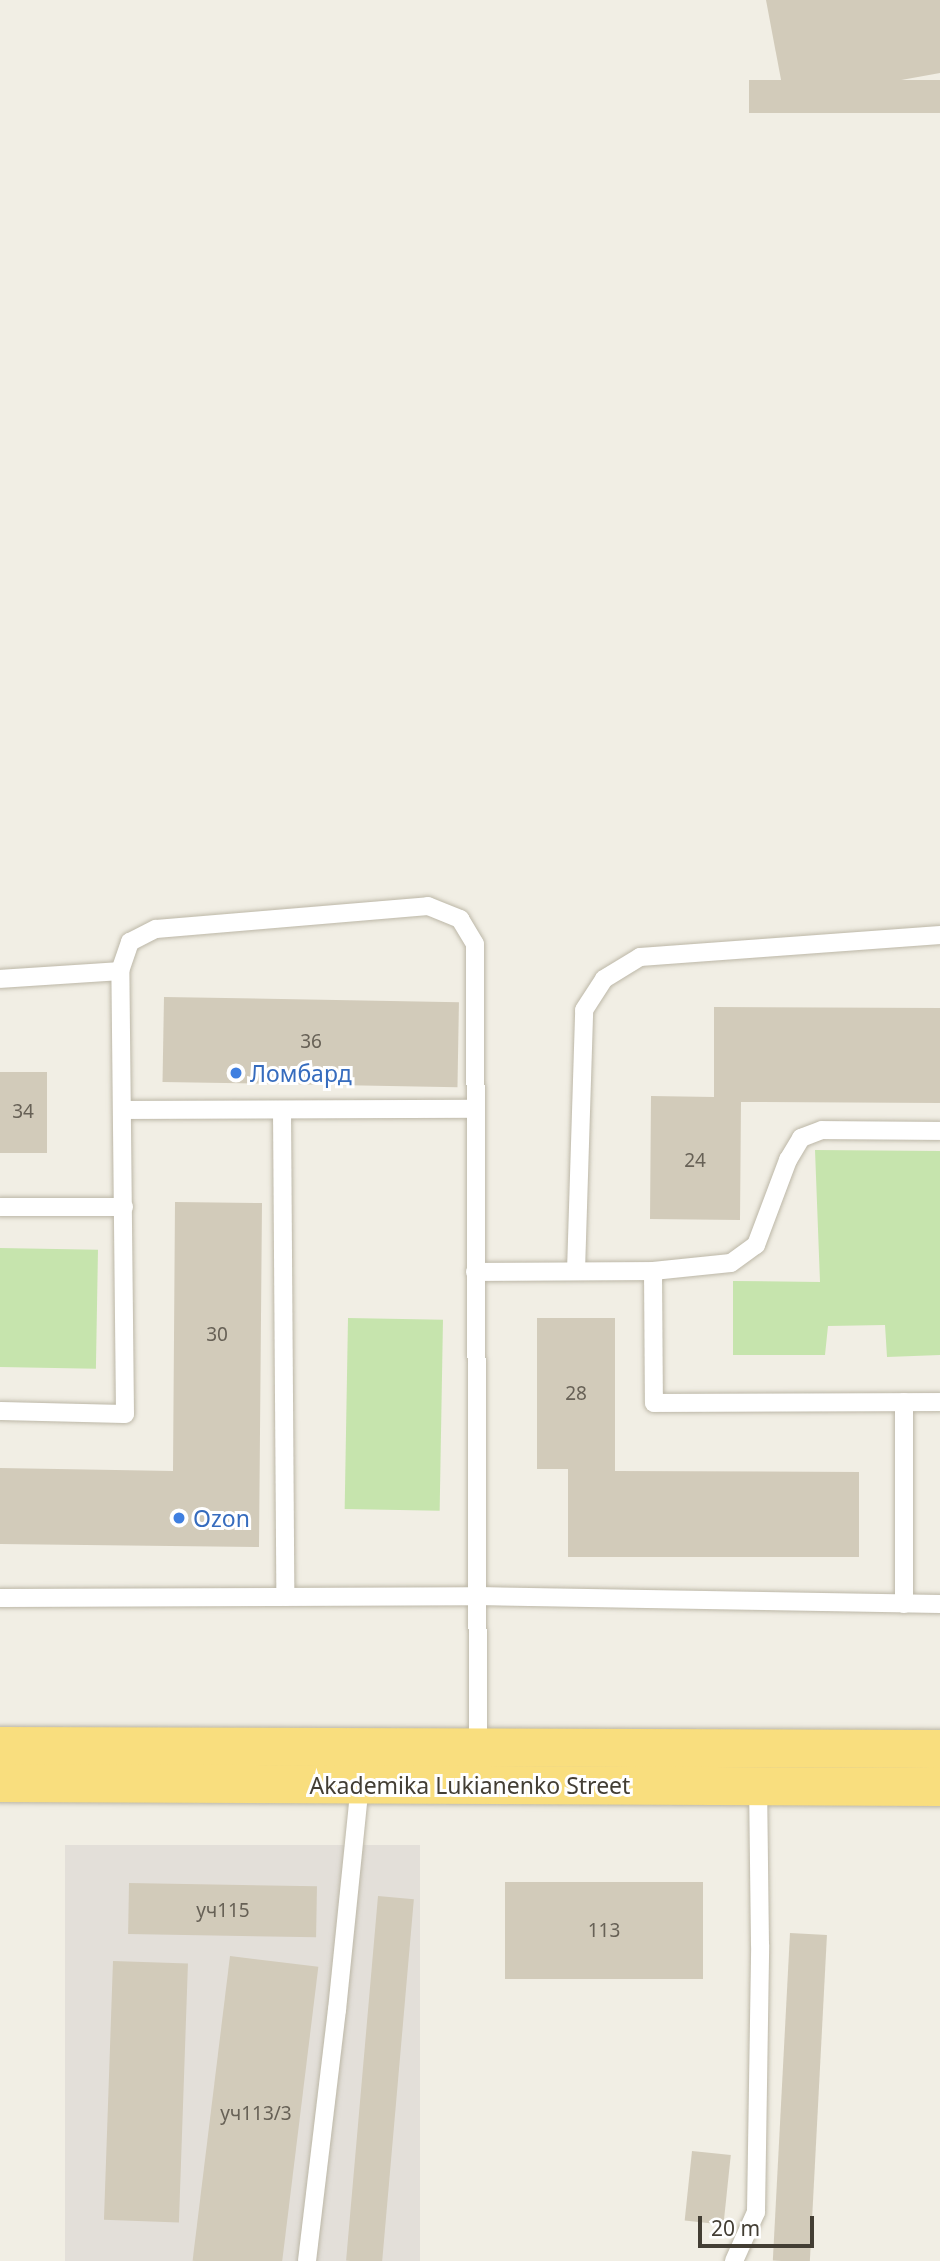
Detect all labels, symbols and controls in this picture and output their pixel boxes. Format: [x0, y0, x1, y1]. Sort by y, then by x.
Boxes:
house number: 36 [300, 1031, 322, 1053]
place label: Ломбард [250, 1059, 352, 1087]
marker: Ломбард [228, 1065, 244, 1081]
house number: 34 [12, 1101, 34, 1123]
house number: 24 [684, 1150, 706, 1172]
house number: 30 [206, 1324, 228, 1346]
house number: 28 [565, 1383, 587, 1405]
place label: Ozon [193, 1504, 250, 1532]
marker: Ozon [171, 1510, 187, 1526]
street label: Akademika Lukianenko Street [310, 1771, 630, 1799]
house number: уч115 [196, 1900, 250, 1922]
house number: 113 [588, 1920, 620, 1942]
house number: уч113/3 [220, 2103, 292, 2125]
scale bar [702, 2202, 818, 2246]
text: 20 m [711, 2214, 760, 2242]

